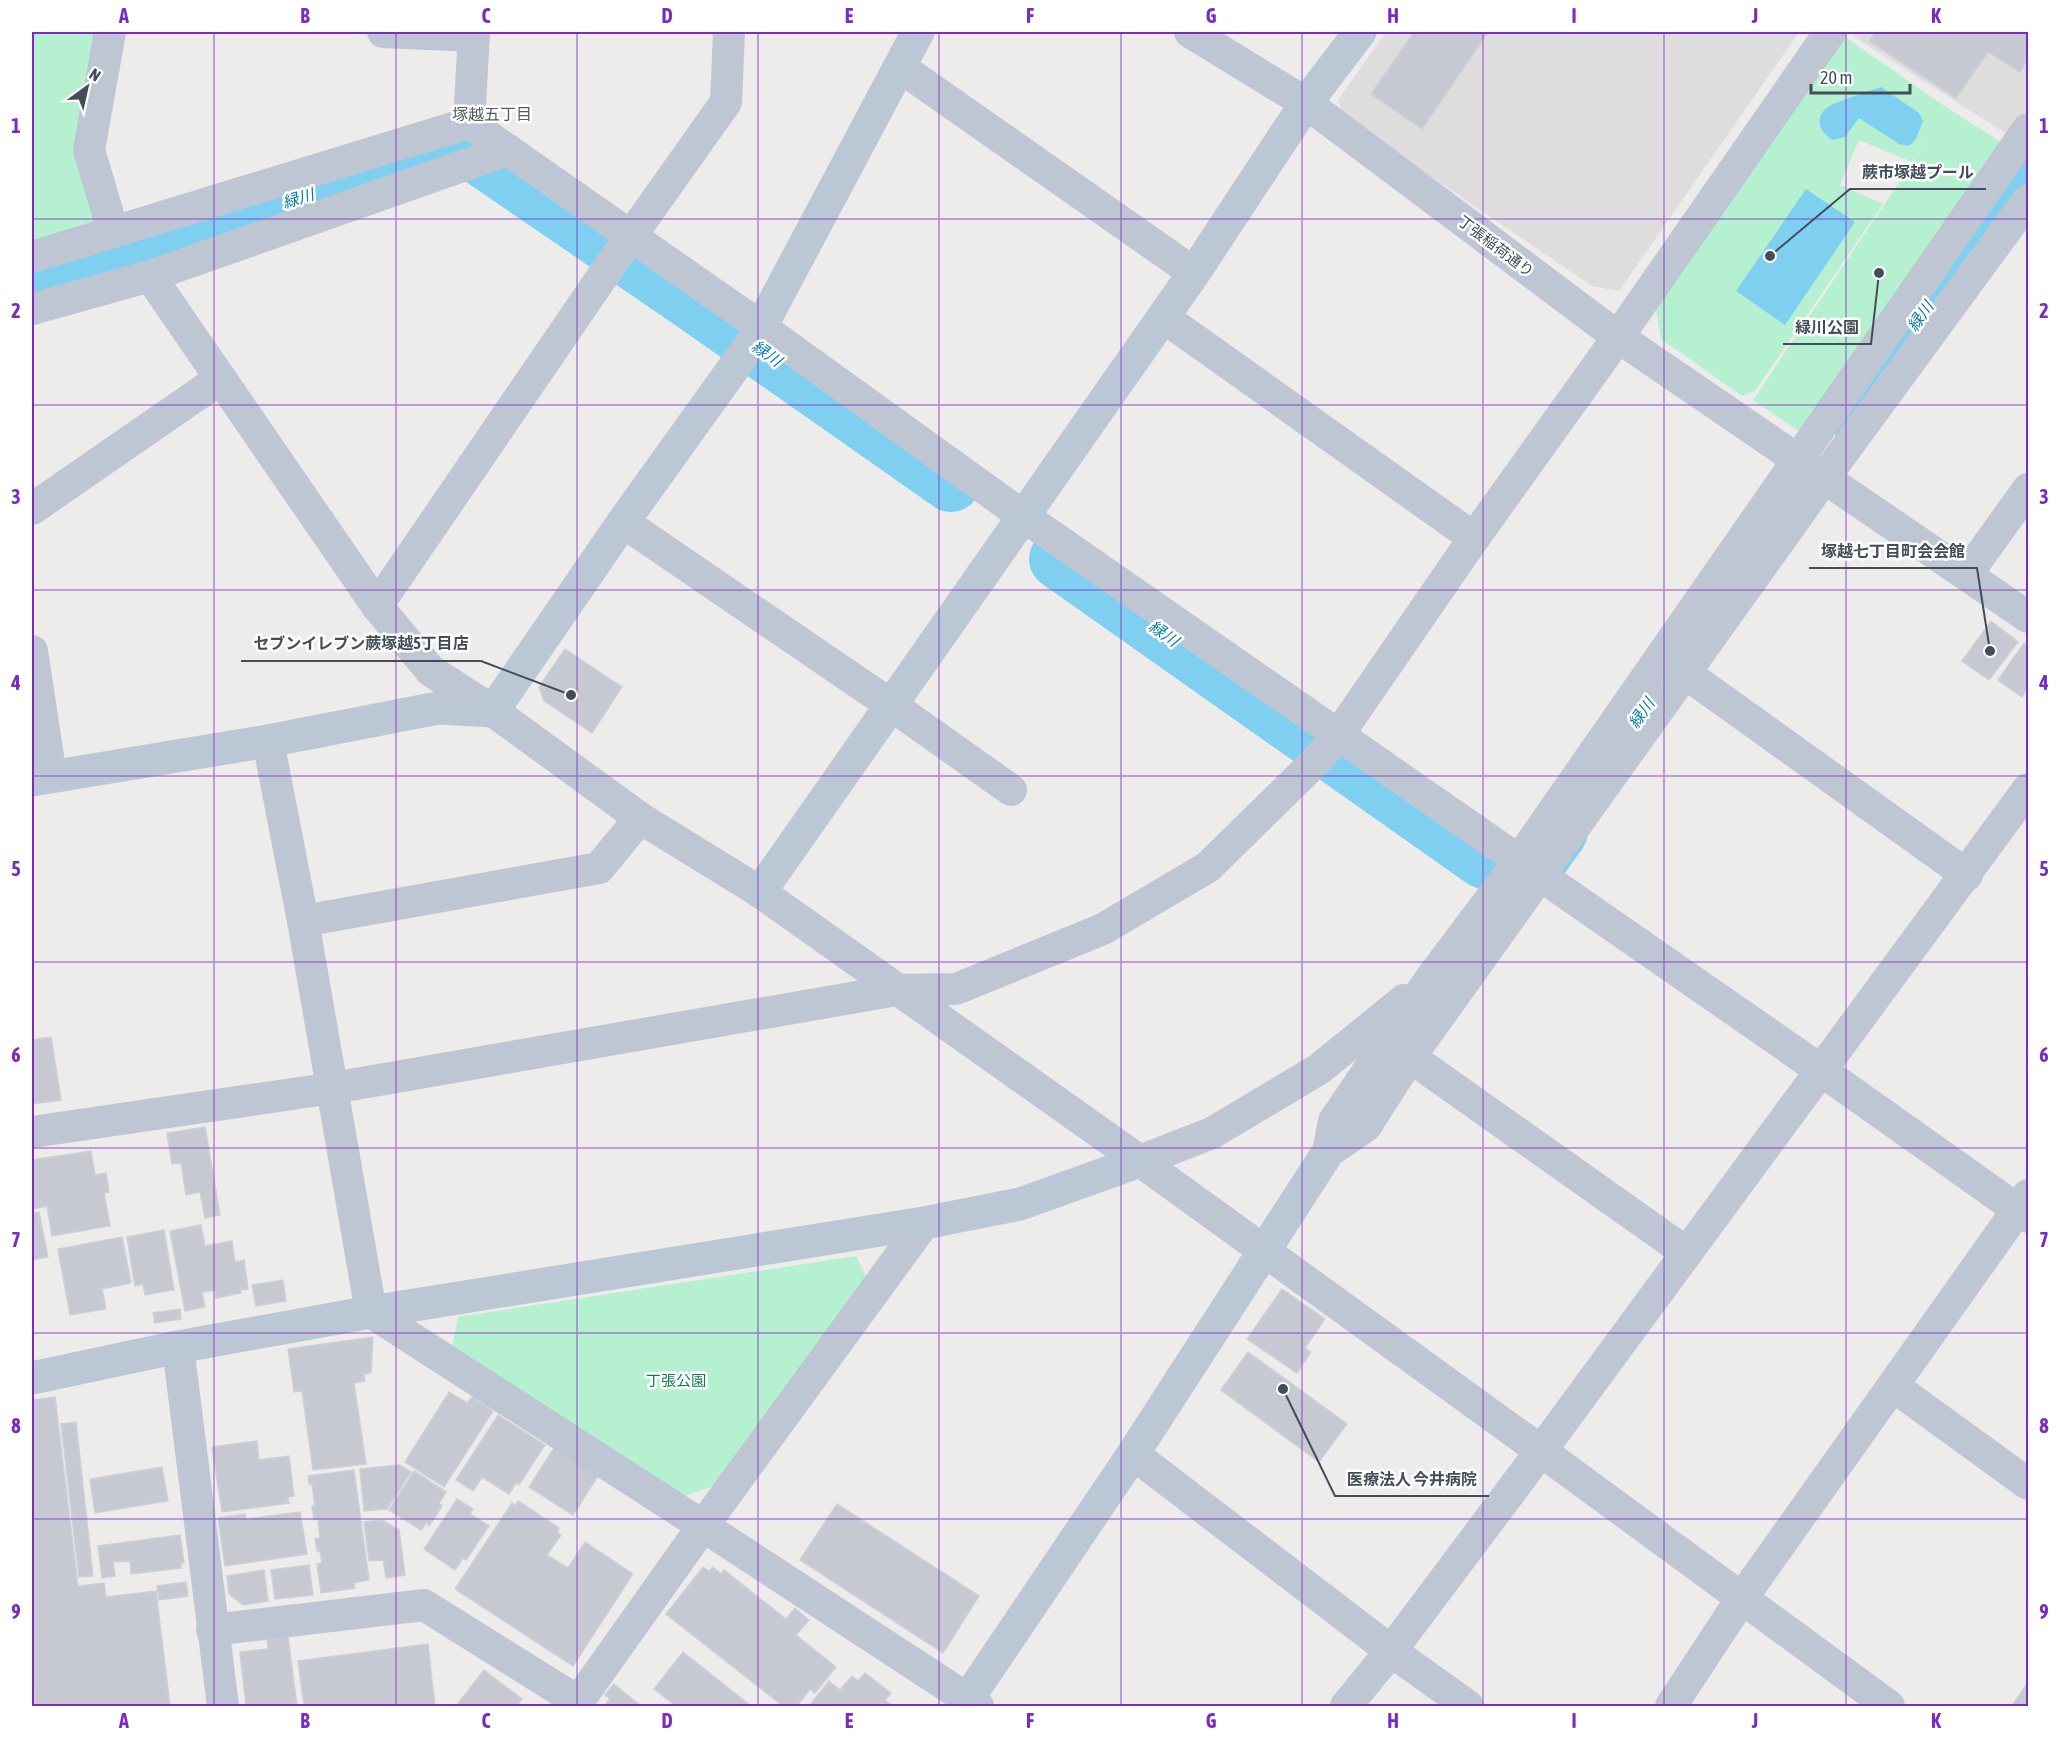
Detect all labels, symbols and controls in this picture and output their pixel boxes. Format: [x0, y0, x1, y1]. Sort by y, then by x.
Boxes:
text: A [118, 4, 129, 27]
text: B [300, 4, 310, 27]
text: C [482, 4, 491, 27]
text: D [661, 4, 673, 27]
text: E [845, 4, 854, 27]
text: F [1026, 4, 1034, 27]
text: G [1206, 4, 1217, 27]
text: H [1387, 4, 1399, 27]
text: I [1571, 4, 1577, 27]
text: J [1751, 4, 1758, 27]
text: K [1931, 4, 1941, 27]
north arrow [57, 57, 117, 117]
scale bar [1811, 57, 1910, 95]
text: N [86, 64, 104, 85]
text: 20 m [1820, 67, 1852, 88]
district label: 塚越五丁目 [452, 105, 532, 123]
text: 1 [11, 114, 21, 137]
text: 1 [2039, 114, 2049, 137]
callout: 蕨市塚越プール [1850, 155, 1986, 189]
text: 蕨市塚越プール [1862, 163, 1974, 181]
water label: 緑川 [280, 184, 318, 211]
street label: 丁張稲荷通り [1455, 212, 1537, 280]
water label: 緑川 [1903, 296, 1938, 334]
text: 2 [11, 299, 21, 322]
text: 2 [2039, 299, 2049, 322]
callout: 緑川公園 [1783, 310, 1871, 344]
text: 緑川公園 [1795, 318, 1859, 336]
water label: 緑川 [749, 336, 787, 371]
text: 3 [11, 485, 21, 508]
text: 3 [2039, 485, 2049, 508]
callout: 塚越七丁目町会会館 [1809, 534, 1977, 568]
text: 塚越七丁目町会会館 [1821, 542, 1965, 560]
water label: 緑川 [1146, 616, 1184, 651]
callout: セブンイレブン蕨塚越5丁目店 [241, 627, 481, 661]
text: セブンイレブン蕨塚越5丁目店 [253, 634, 469, 652]
text: 4 [10, 671, 21, 694]
text: 4 [2038, 671, 2049, 694]
water label: 緑川 [1624, 693, 1659, 731]
text: 5 [11, 857, 21, 880]
text: 5 [2039, 857, 2049, 880]
text: 6 [11, 1043, 21, 1066]
text: 6 [2039, 1043, 2049, 1066]
text: 7 [11, 1228, 21, 1251]
text: 7 [2039, 1228, 2049, 1251]
park label: 丁張公園 [646, 1372, 706, 1389]
text: 8 [11, 1414, 21, 1437]
text: 8 [2039, 1414, 2049, 1437]
callout: 医療法人 今井病院 [1335, 1462, 1489, 1496]
text: 医療法人 今井病院 [1347, 1470, 1477, 1488]
text: 9 [11, 1600, 21, 1623]
text: 9 [2039, 1600, 2049, 1623]
text: A [118, 1709, 129, 1732]
text: B [300, 1709, 310, 1732]
text: C [482, 1709, 491, 1732]
text: D [661, 1709, 673, 1732]
text: E [845, 1709, 854, 1732]
text: F [1026, 1709, 1034, 1732]
text: G [1206, 1709, 1217, 1732]
text: H [1387, 1709, 1399, 1732]
text: I [1571, 1709, 1577, 1732]
text: J [1751, 1709, 1758, 1732]
text: K [1931, 1709, 1941, 1732]

